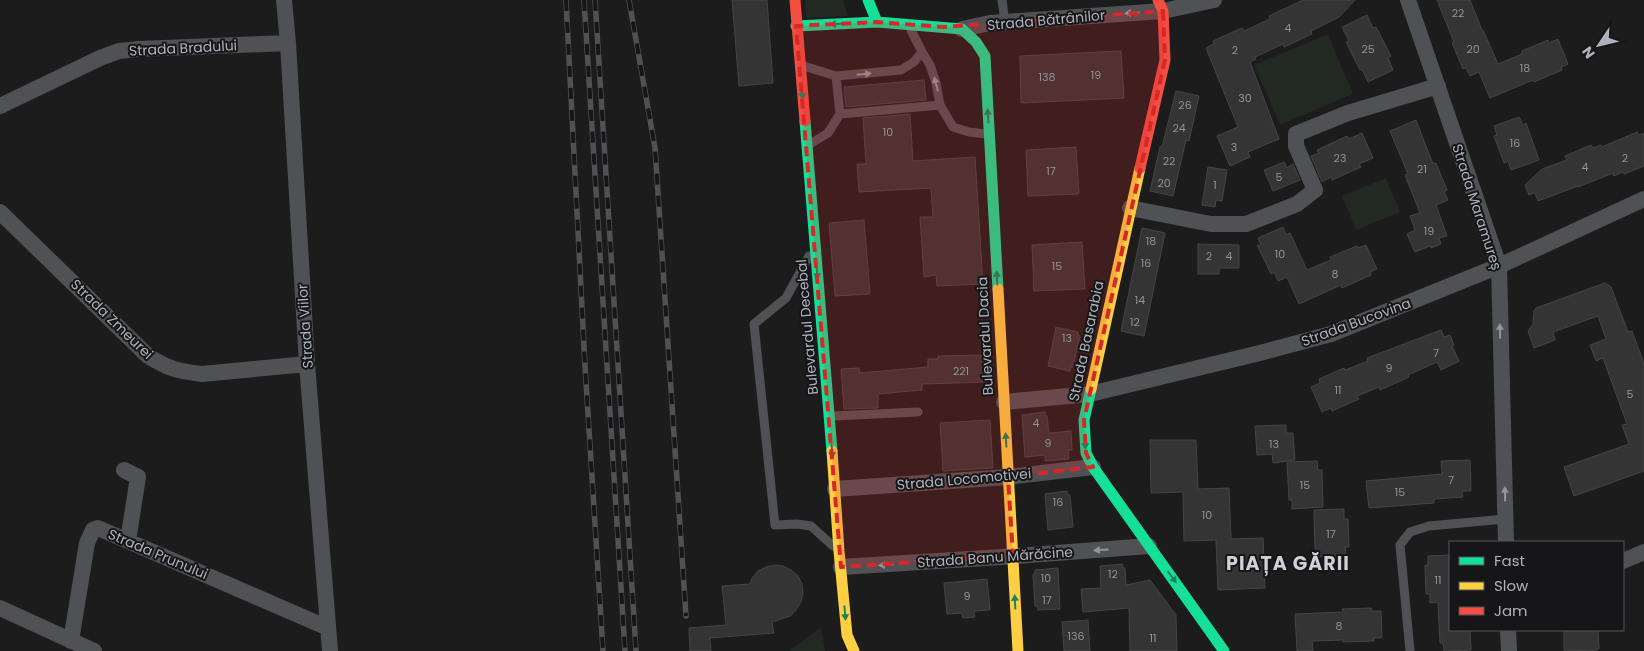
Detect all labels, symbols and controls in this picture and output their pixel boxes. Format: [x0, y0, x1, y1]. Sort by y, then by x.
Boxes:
street label: Strada Bătrânilor [986, 5, 1106, 35]
house number: 22 [1452, 5, 1464, 21]
one-way arrow [1124, 9, 1140, 17]
house number: 4 [1285, 20, 1292, 36]
north arrow [1574, 20, 1624, 70]
one-way arrow [828, 21, 844, 29]
street label: Strada Bradului [128, 35, 238, 61]
house number: 25 [1361, 41, 1375, 57]
house number: 20 [1466, 41, 1480, 57]
house number: 2 [1232, 42, 1238, 58]
text: N [1577, 42, 1600, 63]
house number: 18 [1520, 60, 1530, 76]
house number: 19 [1091, 67, 1101, 83]
one-way arrow [856, 69, 872, 77]
house number: 138 [1039, 69, 1056, 85]
one-way arrow [931, 76, 939, 91]
one-way arrow [798, 85, 806, 101]
house number: 30 [1238, 90, 1252, 106]
house number: 26 [1178, 97, 1192, 113]
one-way arrow [984, 107, 992, 123]
house number: 24 [1172, 120, 1186, 136]
house number: 10 [883, 124, 893, 140]
house number: 16 [1510, 135, 1520, 151]
house number: 3 [1231, 139, 1237, 155]
street label: Strada Maramureș [1447, 141, 1507, 273]
house number: 23 [1334, 150, 1346, 166]
house number: 2 [1622, 150, 1628, 166]
house number: 22 [1163, 153, 1175, 169]
house number: 4 [1582, 159, 1589, 175]
house number: 21 [1417, 161, 1427, 177]
house number: 17 [1046, 163, 1056, 179]
house number: 5 [1276, 169, 1283, 185]
house number: 20 [1157, 175, 1171, 191]
house number: 1 [1213, 177, 1217, 193]
house number: 19 [1424, 223, 1434, 239]
house number: 18 [1146, 233, 1156, 249]
house number: 10 [1275, 246, 1285, 262]
house number: 2 [1206, 248, 1212, 264]
house number: 4 [1226, 248, 1233, 264]
house number: 16 [1141, 255, 1151, 271]
street label: Bulevardul Decebal [791, 258, 823, 396]
house number: 15 [1052, 258, 1062, 274]
one-way arrow [814, 264, 822, 280]
house number: 8 [1332, 266, 1339, 282]
one-way arrow [993, 270, 1001, 286]
street label: Strada Zmeurei [66, 274, 158, 364]
street label: Bulevardul Dacia [972, 276, 998, 396]
street label: Strada Basarabia [1063, 279, 1109, 403]
street label: Strada Viilor [292, 283, 318, 369]
house number: 14 [1135, 292, 1145, 308]
street label: Strada Bucovina [1298, 293, 1414, 351]
house number: 12 [1130, 314, 1140, 330]
one-way arrow [1496, 323, 1504, 339]
house number: 13 [1062, 330, 1072, 346]
house number: 7 [1433, 345, 1439, 361]
house number: 9 [1386, 360, 1393, 376]
house number: 221 [953, 363, 969, 379]
house number: 11 [1334, 382, 1342, 398]
house number: 5 [1627, 386, 1634, 402]
house number: 4 [1033, 415, 1040, 431]
one-way arrow [1002, 432, 1010, 448]
one-way arrow [1081, 434, 1089, 450]
house number: 9 [1045, 435, 1052, 451]
house number: 13 [1269, 436, 1279, 452]
one-way arrow [829, 443, 837, 459]
street label: Strada Locomotivei [896, 463, 1032, 495]
house number: 7 [1448, 472, 1454, 488]
house number: 15 [1300, 477, 1310, 493]
house number: 15 [1395, 484, 1405, 500]
one-way arrow [1500, 485, 1508, 501]
house number: 16 [1053, 494, 1063, 510]
house number: 10 [1202, 507, 1212, 523]
street label: Strada Prunului [105, 524, 211, 584]
house number: 17 [1326, 526, 1336, 542]
legend [1449, 541, 1624, 631]
street label: Strada Banu Mărăcine [916, 542, 1074, 572]
one-way arrow [1092, 546, 1108, 554]
district label: PIAȚA GĂRII [1226, 550, 1350, 577]
text: Fast [1494, 550, 1525, 571]
one-way arrow [878, 561, 894, 569]
house number: 12 [1108, 566, 1118, 582]
house number: 10 [1041, 570, 1051, 586]
one-way arrow [1167, 571, 1177, 584]
house number: 11 [1434, 572, 1442, 588]
text: Slow [1494, 575, 1529, 596]
house number: 9 [964, 588, 971, 604]
house number: 17 [1042, 592, 1052, 608]
one-way arrow [1011, 594, 1019, 610]
text: Jam [1494, 600, 1528, 621]
one-way arrow [841, 605, 849, 621]
house number: 8 [1336, 618, 1343, 634]
house number: 136 [1068, 628, 1085, 644]
house number: 11 [1149, 630, 1157, 646]

